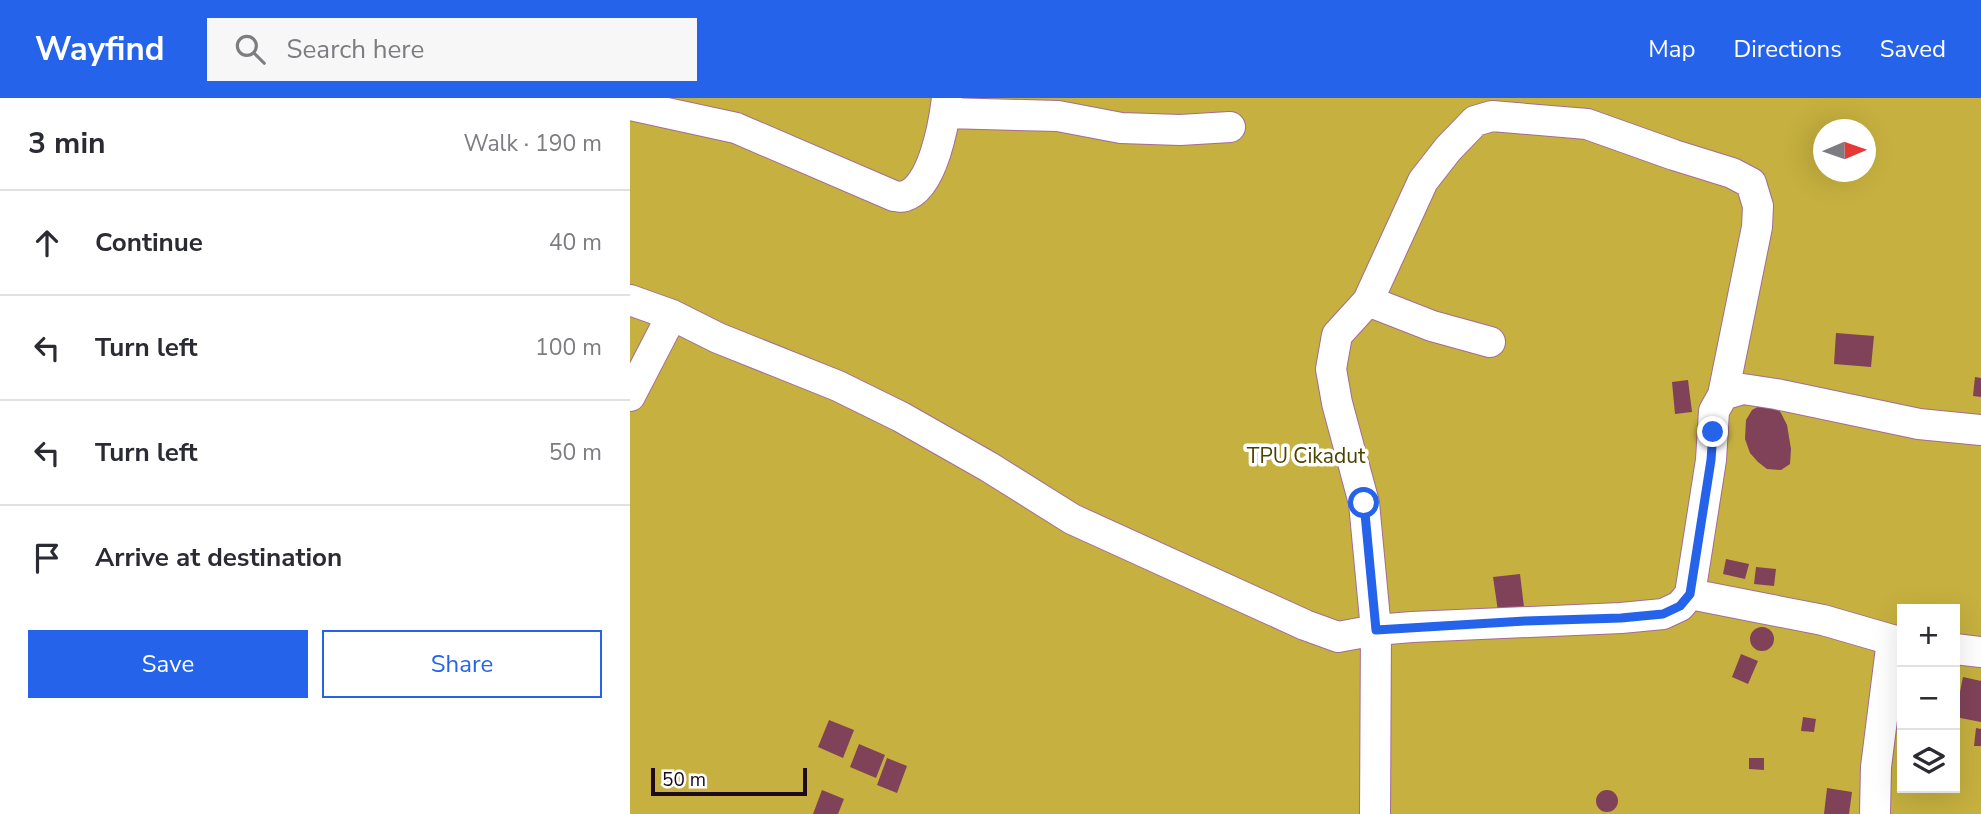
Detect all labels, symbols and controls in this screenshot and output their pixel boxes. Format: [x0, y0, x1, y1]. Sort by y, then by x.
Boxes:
search box [207, 18, 697, 81]
text: Wayfind [35, 27, 165, 72]
icon: search [231, 30, 269, 68]
text: Search here [287, 32, 424, 67]
text: Map [1648, 33, 1695, 65]
text: Directions [1733, 33, 1842, 65]
text: Saved [1880, 33, 1946, 65]
north arrow [1813, 119, 1876, 182]
text: 3 min [28, 123, 106, 164]
text: Walk · 190 m [463, 128, 602, 159]
icon: ahead [28, 224, 66, 262]
text: Continue [95, 225, 203, 260]
text: 40 m [549, 227, 602, 258]
icon: left [28, 329, 66, 367]
text: Turn left [95, 330, 198, 365]
text: 100 m [535, 332, 602, 363]
route end [1697, 416, 1728, 447]
icon: left [28, 434, 66, 472]
text: Turn left [95, 435, 198, 470]
text: 50 m [549, 437, 602, 468]
park label: TPU Cikadut [1247, 442, 1366, 470]
route start [1348, 487, 1379, 518]
icon: arrive [28, 539, 66, 577]
text: Arrive at destination [95, 540, 342, 575]
map controls [1897, 604, 1960, 793]
button: + [1897, 604, 1960, 667]
button: Save [28, 630, 308, 698]
button: Share [322, 630, 602, 698]
button: − [1897, 667, 1960, 730]
button: layers [1897, 730, 1960, 793]
scale bar [651, 765, 807, 797]
text: 50 m [662, 767, 706, 793]

